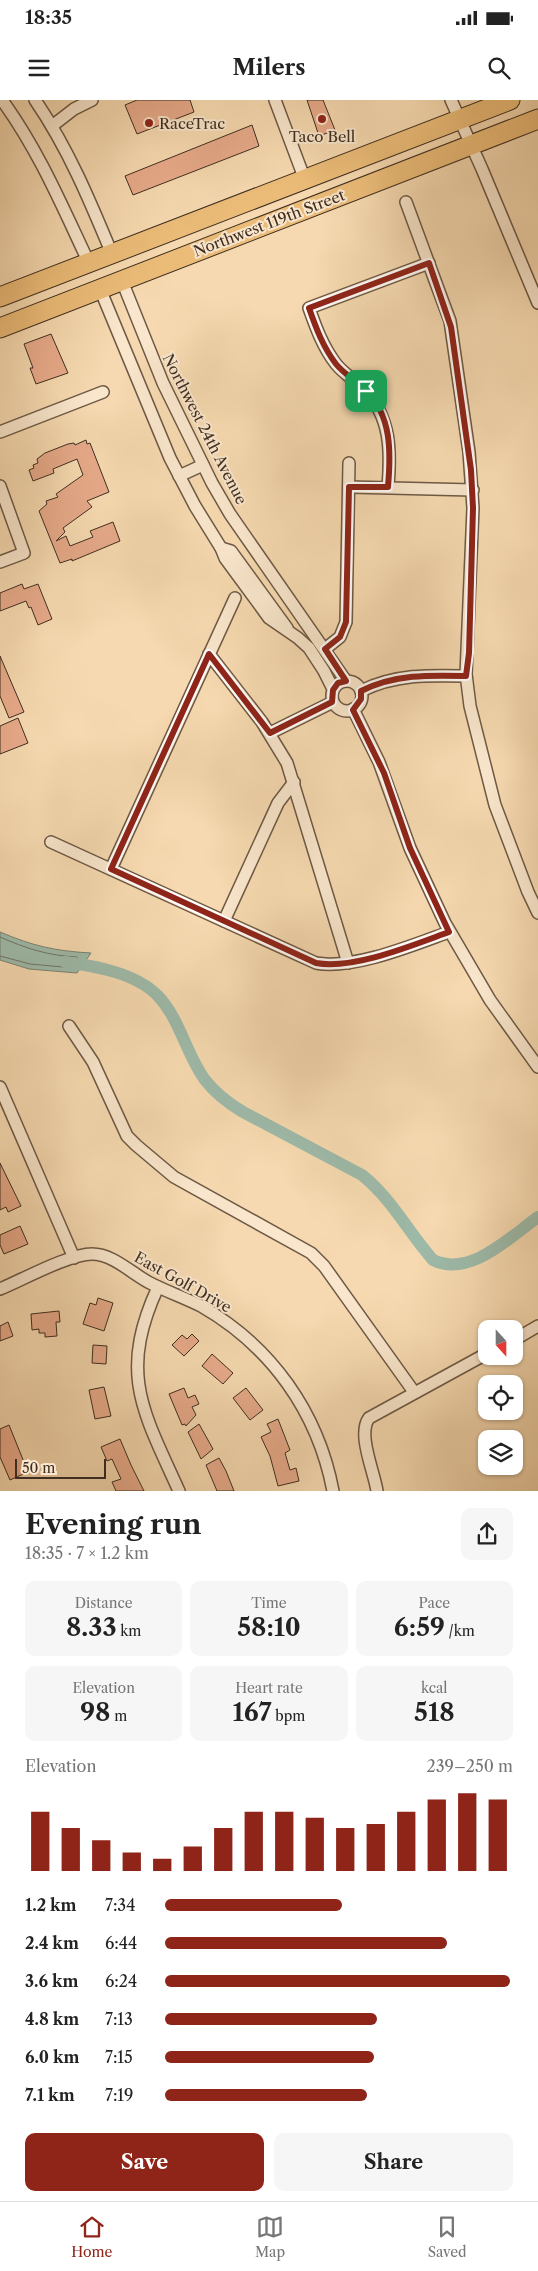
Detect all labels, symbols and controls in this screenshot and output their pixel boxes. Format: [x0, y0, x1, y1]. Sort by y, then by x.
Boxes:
text: 18:35 [25, 6, 72, 29]
icon: menu [25, 54, 53, 82]
text: Milers [232, 54, 306, 81]
icon: search [485, 54, 513, 82]
marker: Taco Bell [316, 113, 328, 125]
place label: RaceTrac [159, 114, 225, 133]
marker: RaceTrac [143, 117, 155, 129]
place label: Taco Bell [289, 127, 356, 146]
street label: Northwest 119th Street [191, 185, 348, 261]
street label: Northwest 24th Avenue [159, 350, 251, 508]
pin [345, 370, 387, 412]
icon: arrive [352, 377, 380, 405]
street label: East Golf Drive [131, 1247, 235, 1317]
north arrow [478, 1320, 522, 1365]
map controls [478, 1320, 523, 1475]
button: locate [478, 1375, 523, 1420]
button: layers [478, 1430, 523, 1475]
scale bar [15, 1456, 106, 1479]
text: 50 m [22, 1459, 55, 1477]
text: Evening run [25, 1507, 201, 1541]
button: share [461, 1508, 513, 1560]
text: 18:35 · 7 × 1.2 km [25, 1543, 149, 1563]
text: Distance [75, 1594, 133, 1612]
text: Time [251, 1594, 287, 1612]
text: Pace [419, 1594, 450, 1612]
text: 8.33 [66, 1612, 117, 1643]
text: 58:10 [237, 1612, 301, 1643]
text: 6:59 [394, 1612, 445, 1643]
text: km [117, 1622, 141, 1640]
text: /km [445, 1622, 475, 1640]
text: Elevation [72, 1679, 135, 1697]
text: Heart rate [235, 1679, 303, 1697]
text: kcal [421, 1679, 448, 1697]
text: 98 [80, 1697, 110, 1728]
text: 167 [233, 1697, 272, 1728]
text: 518 [414, 1697, 455, 1728]
text: m [110, 1707, 127, 1725]
text: bpm [272, 1707, 305, 1725]
text: Elevation [25, 1756, 96, 1776]
text: 239–250 m [427, 1756, 513, 1776]
text: 1.2 km [25, 1895, 77, 1915]
text: 7:34 [105, 1895, 135, 1915]
text: 2.4 km [25, 1933, 79, 1953]
text: 6:44 [105, 1933, 137, 1953]
text: 3.6 km [25, 1971, 79, 1991]
text: 6:24 [105, 1971, 137, 1991]
text: 4.8 km [25, 2009, 79, 2029]
text: 7:13 [105, 2009, 133, 2029]
text: 6.0 km [25, 2047, 79, 2067]
text: 7:15 [105, 2047, 133, 2067]
text: 7.1 km [25, 2085, 75, 2105]
text: 7:19 [105, 2085, 133, 2105]
button: Save [25, 2133, 264, 2191]
button: Share [274, 2133, 513, 2191]
tab: Home [71, 2213, 112, 2261]
tab: Map [255, 2213, 285, 2261]
tab: Saved [428, 2213, 467, 2261]

